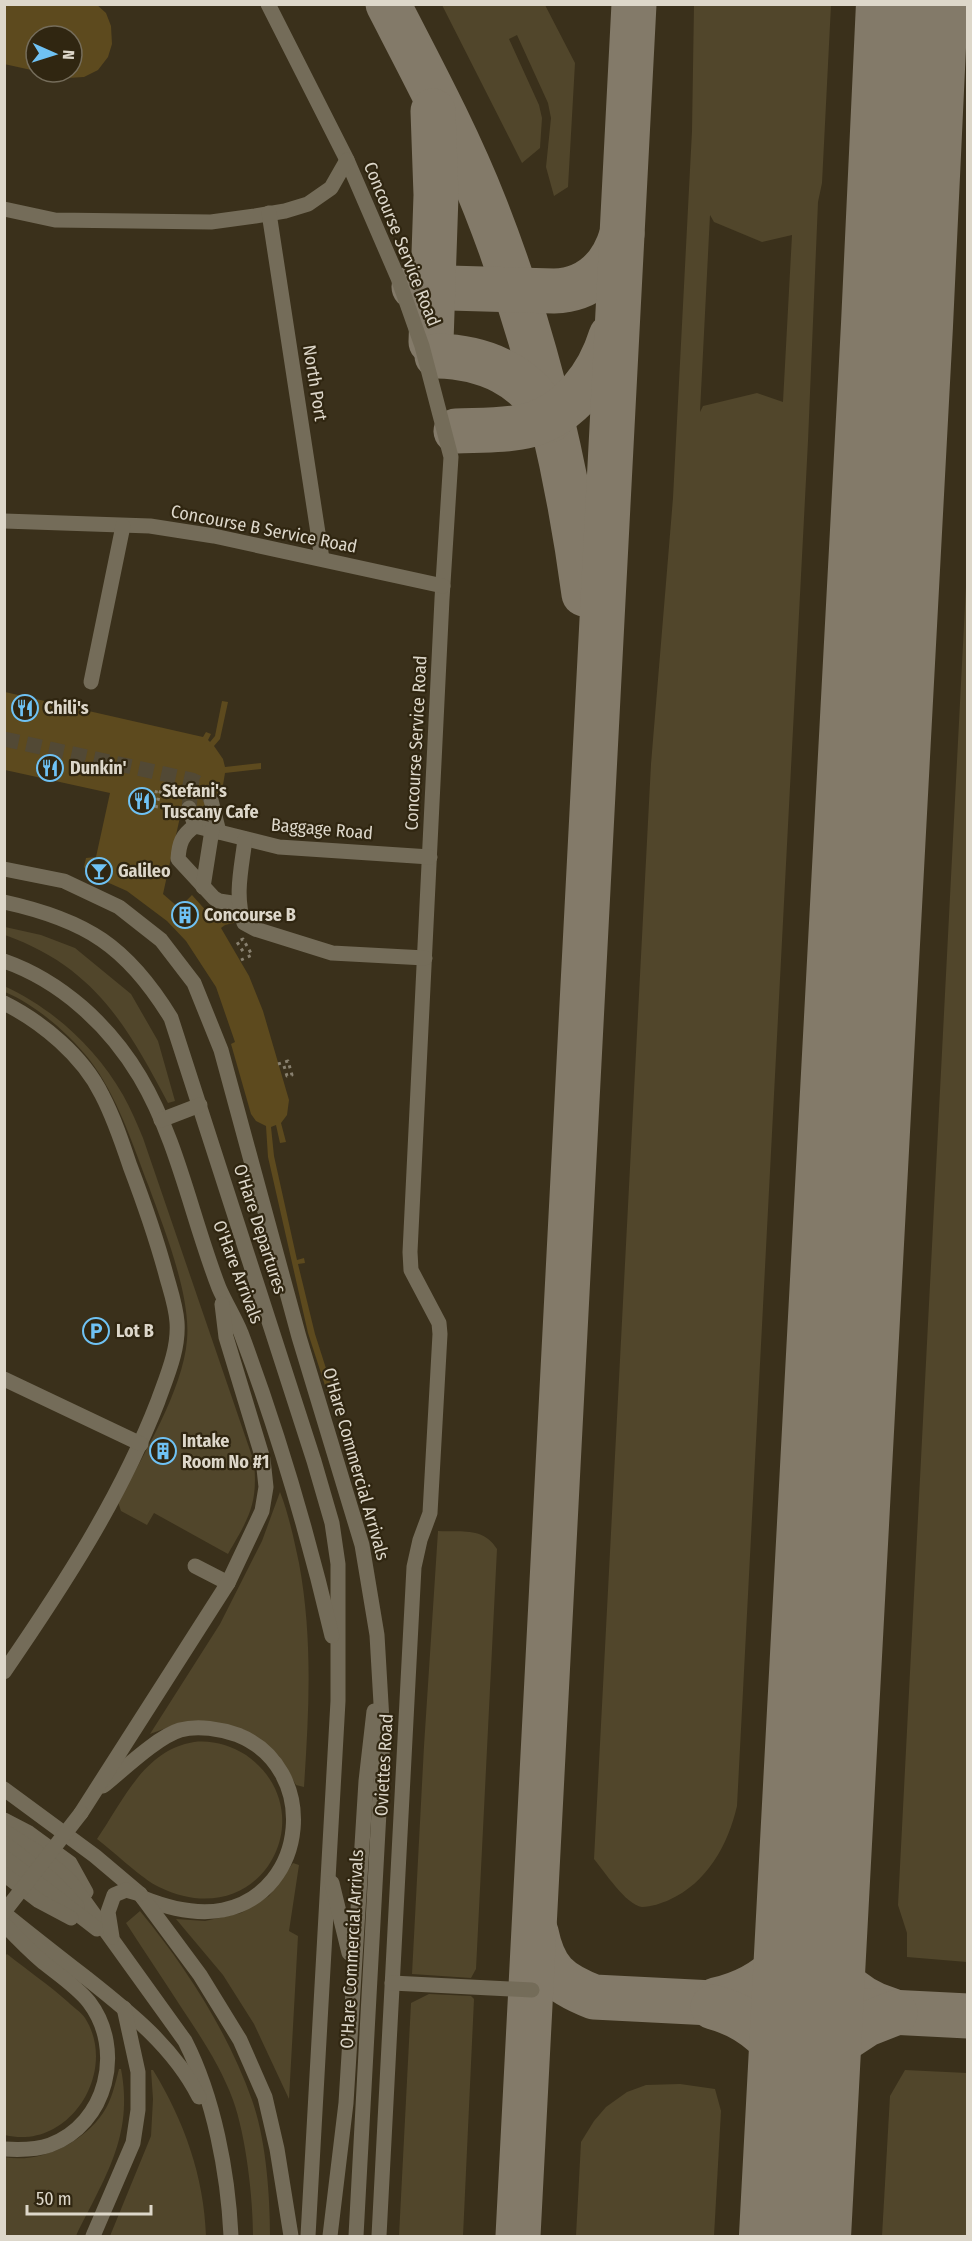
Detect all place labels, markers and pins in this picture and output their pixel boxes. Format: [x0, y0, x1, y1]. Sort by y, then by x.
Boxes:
restaurant icon: Chili's [10, 693, 40, 723]
place label: Chili's [44, 697, 89, 719]
restaurant icon: Dunkin' [35, 753, 65, 783]
place label: Dunkin' [70, 757, 127, 779]
place label: Stefani's Tuscany Cafe [162, 780, 259, 823]
restaurant icon: Stefani's Tuscany Cafe [127, 786, 157, 816]
bar icon: Galileo [84, 856, 114, 886]
place label: Galileo [118, 860, 171, 882]
building icon: Concourse B [170, 900, 200, 930]
place label: Concourse B [204, 904, 296, 926]
parking icon: Lot B [81, 1316, 111, 1346]
place label: Lot B [116, 1320, 154, 1342]
place label: Intake Room No #1 [182, 1430, 269, 1473]
building icon: Intake Room No #1 [148, 1436, 178, 1466]

